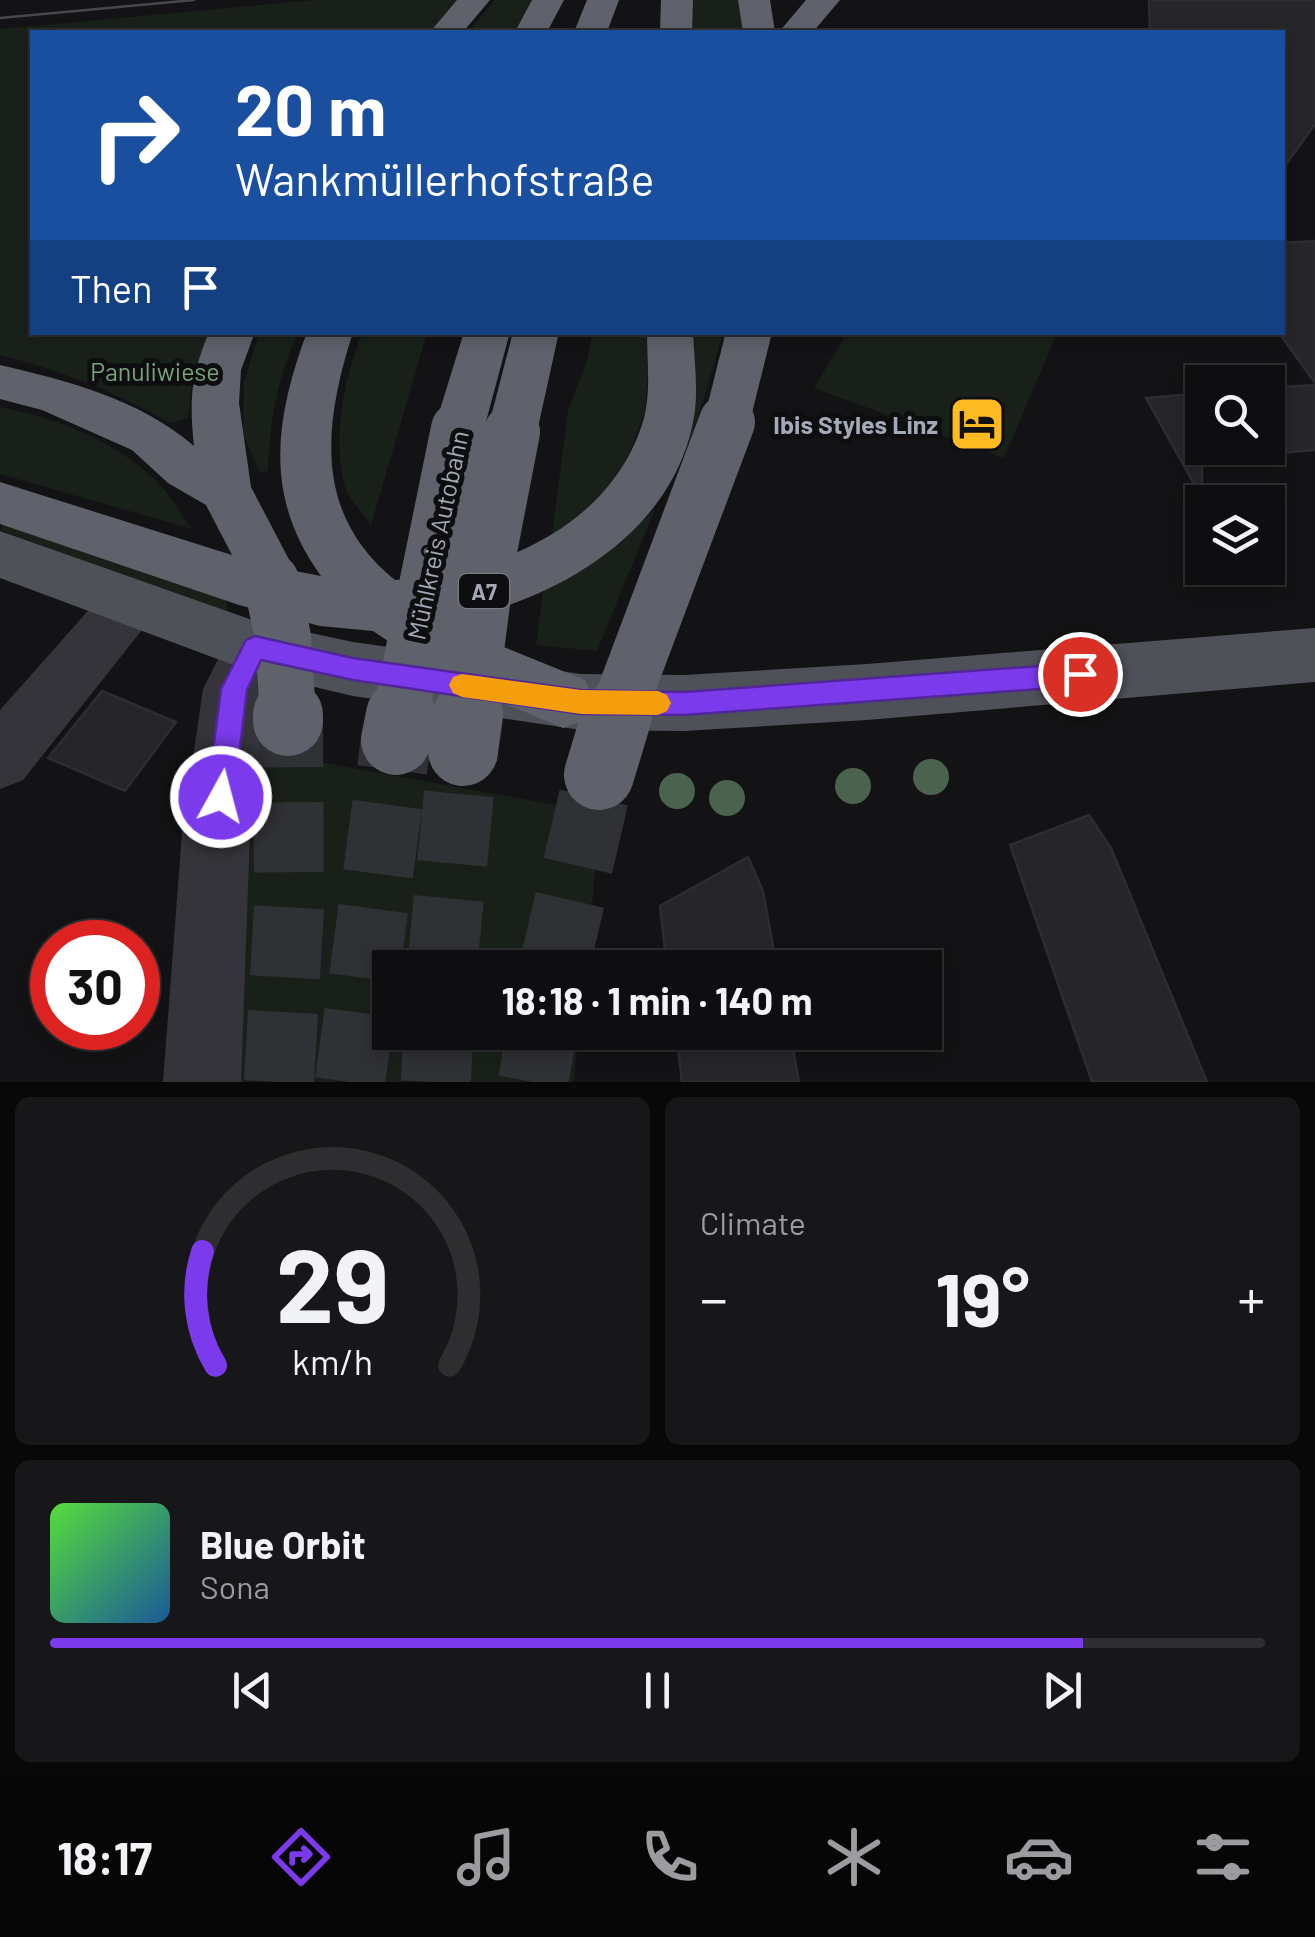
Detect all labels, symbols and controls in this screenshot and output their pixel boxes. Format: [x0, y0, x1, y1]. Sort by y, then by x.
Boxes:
text: 20 m [235, 66, 387, 150]
icon: right [70, 70, 200, 200]
text: Wankmüllerhofstraße [235, 151, 654, 205]
icon: arrive [173, 260, 228, 315]
text: Then [70, 265, 153, 311]
park label: Panuliwiese [90, 356, 220, 386]
map controls [1185, 365, 1285, 585]
button: search [1185, 365, 1285, 465]
hotel icon: Ibis Styles Linz [947, 394, 1007, 454]
place label: Ibis Styles Linz [773, 409, 938, 439]
street label: Mühlkreis Autobahn [400, 428, 474, 642]
button: layers [1185, 485, 1285, 585]
road number: A7 [459, 574, 509, 608]
pin [1038, 632, 1123, 717]
icon: arrive [1053, 647, 1108, 702]
position arrow [169, 745, 273, 849]
speed limit sign: 30 [30, 920, 160, 1050]
text: 18:18 · 1 min · 140 m [502, 977, 812, 1023]
text: Climate [700, 1203, 806, 1241]
text: 29 [276, 1219, 389, 1344]
text: 19° [935, 1252, 1030, 1342]
text: − [700, 1264, 728, 1330]
text: + [1237, 1264, 1265, 1330]
text: km/h [292, 1339, 373, 1382]
text: Blue Orbit [200, 1521, 366, 1567]
text: Sona [200, 1567, 270, 1605]
icon: previous [225, 1663, 280, 1718]
icon: pause [630, 1663, 685, 1718]
icon: next [1035, 1663, 1090, 1718]
icon: directions [266, 1822, 336, 1892]
icon: music [451, 1822, 521, 1892]
icon: phone [635, 1822, 705, 1892]
icon: climate [819, 1822, 889, 1892]
icon: car [1004, 1822, 1074, 1892]
icon: filters [1188, 1822, 1258, 1892]
text: 18:17 [57, 1830, 152, 1884]

